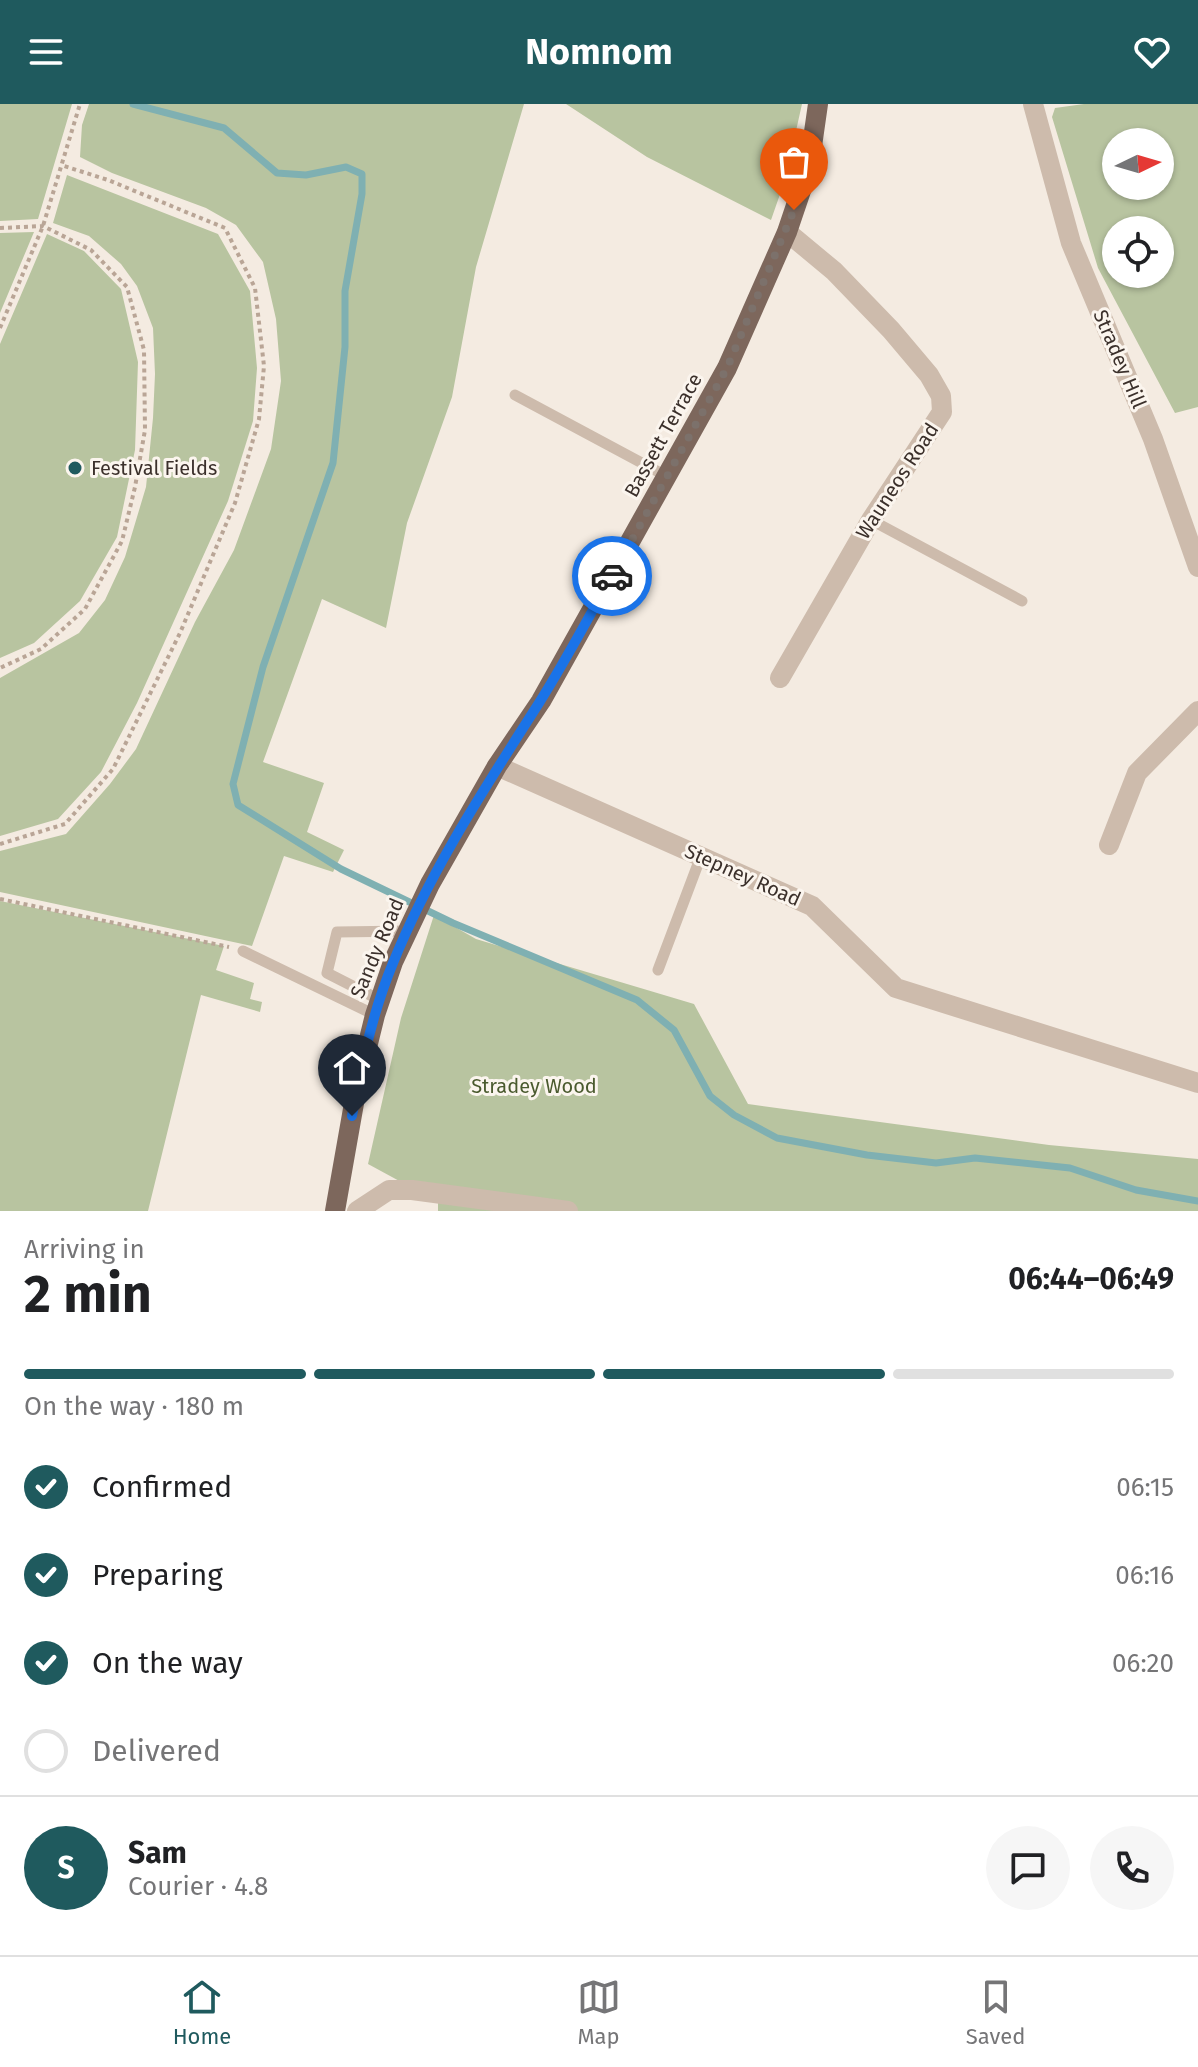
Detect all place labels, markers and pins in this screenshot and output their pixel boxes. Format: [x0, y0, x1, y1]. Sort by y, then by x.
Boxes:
pin [760, 128, 828, 210]
place label: Festival Fields [91, 456, 217, 480]
marker: Festival Fields [66, 459, 84, 477]
pin [318, 1034, 386, 1116]

